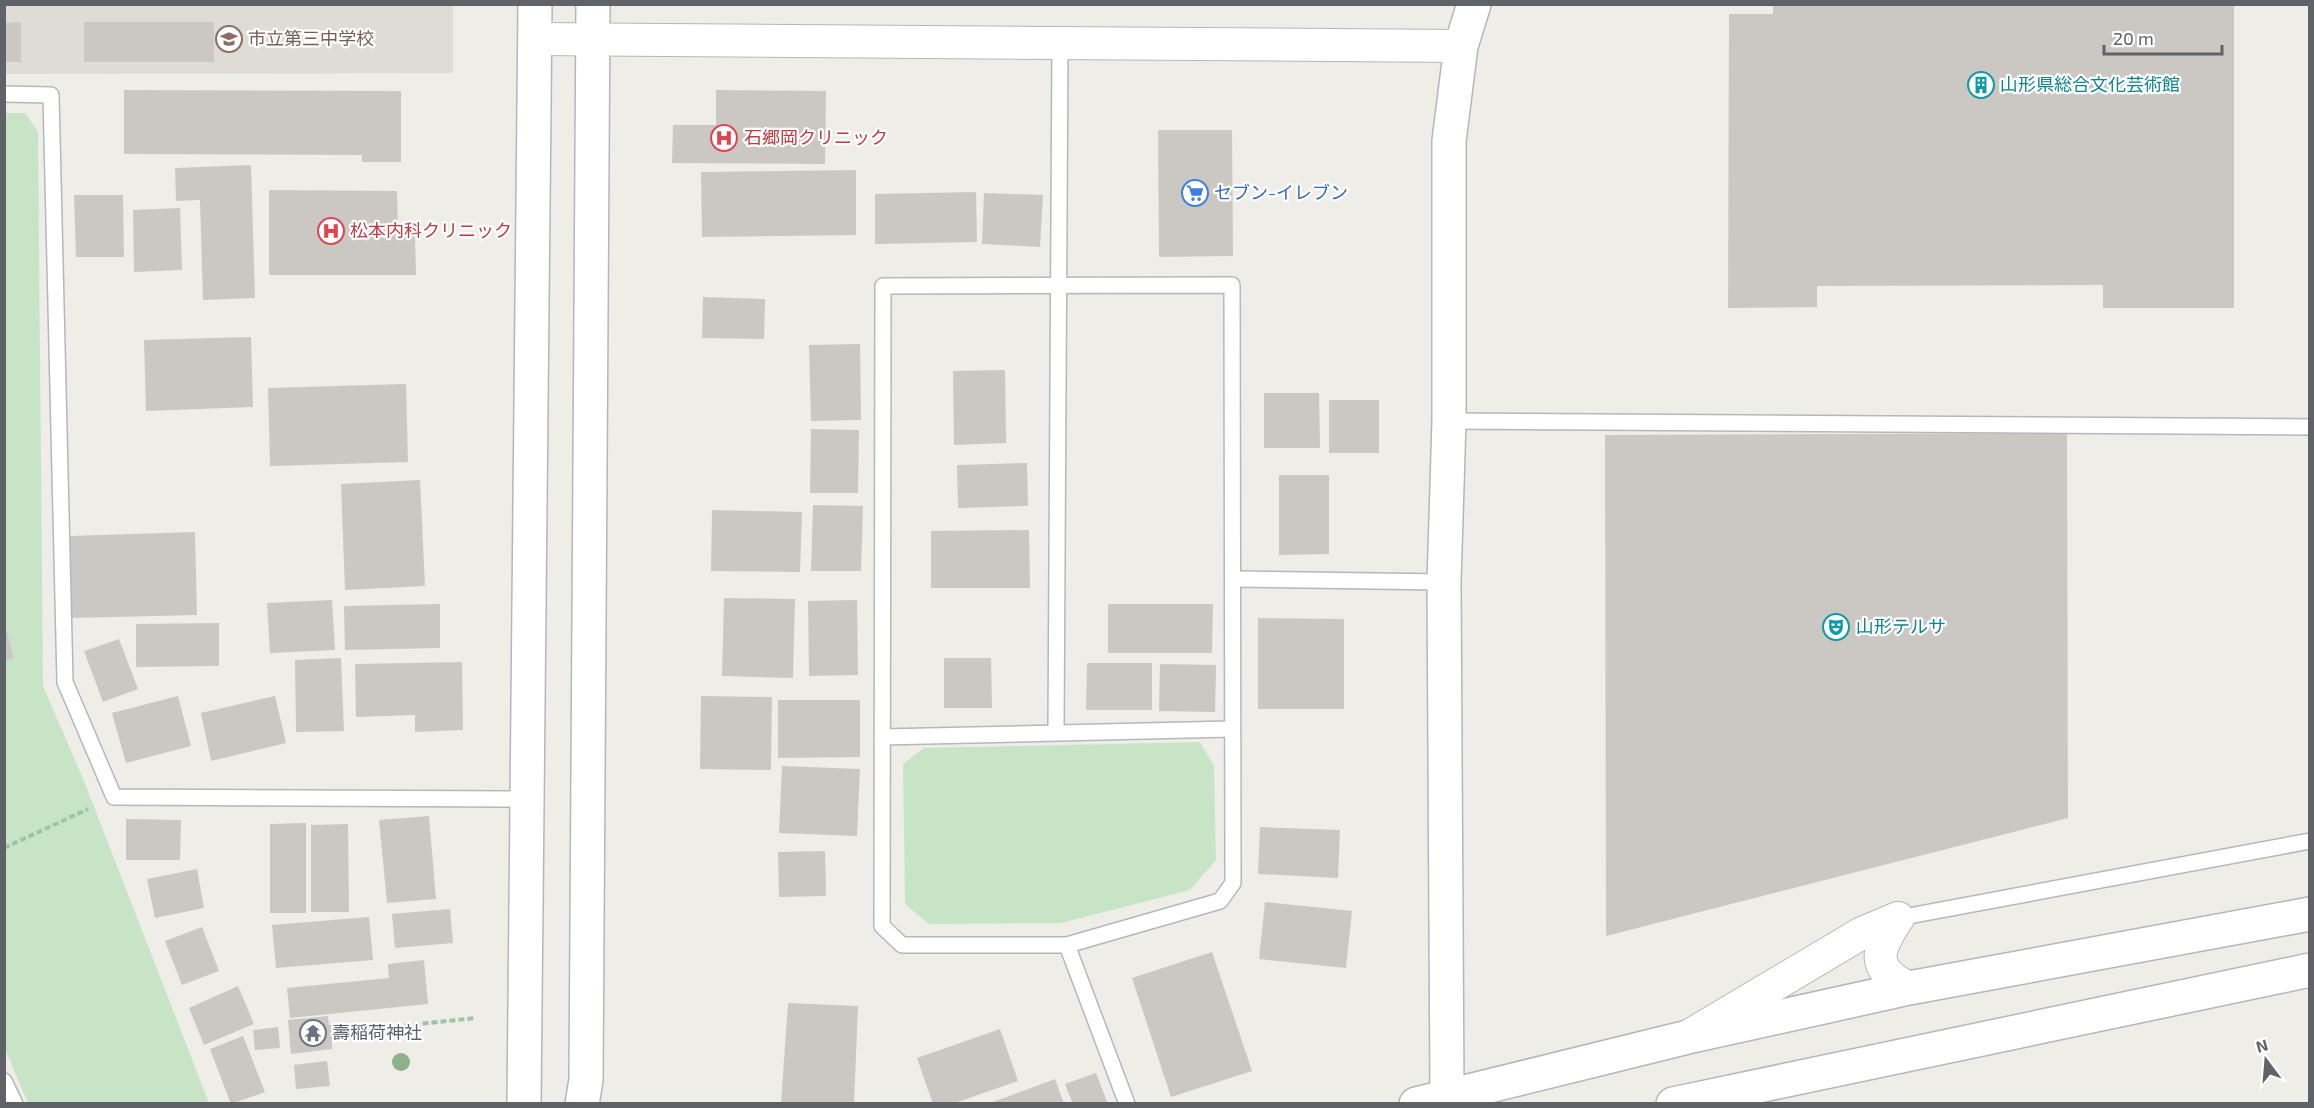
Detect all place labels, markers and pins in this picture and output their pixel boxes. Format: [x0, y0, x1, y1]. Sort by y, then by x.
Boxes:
school or university icon: 市立第三中学校 [214, 24, 244, 54]
place label: 市立第三中学校 [248, 27, 374, 49]
building icon: 山形県総合文化芸術館 [1966, 70, 1996, 100]
place label: 山形県総合文化芸術館 [2000, 73, 2180, 95]
hospital icon: 石郷岡クリニック [709, 123, 739, 153]
place label: 石郷岡クリニック [744, 126, 888, 148]
supermarket icon: セブン-イレブン [1180, 178, 1210, 208]
place label: セブン-イレブン [1214, 181, 1348, 203]
hospital icon: 松本内科クリニック [316, 216, 346, 246]
place label: 松本内科クリニック [350, 219, 512, 241]
theatre icon: 山形テルサ [1821, 612, 1851, 642]
place label: 山形テルサ [1856, 615, 1946, 637]
temple icon: 壽稲荷神社 [298, 1018, 328, 1048]
place label: 壽稲荷神社 [332, 1021, 422, 1043]

